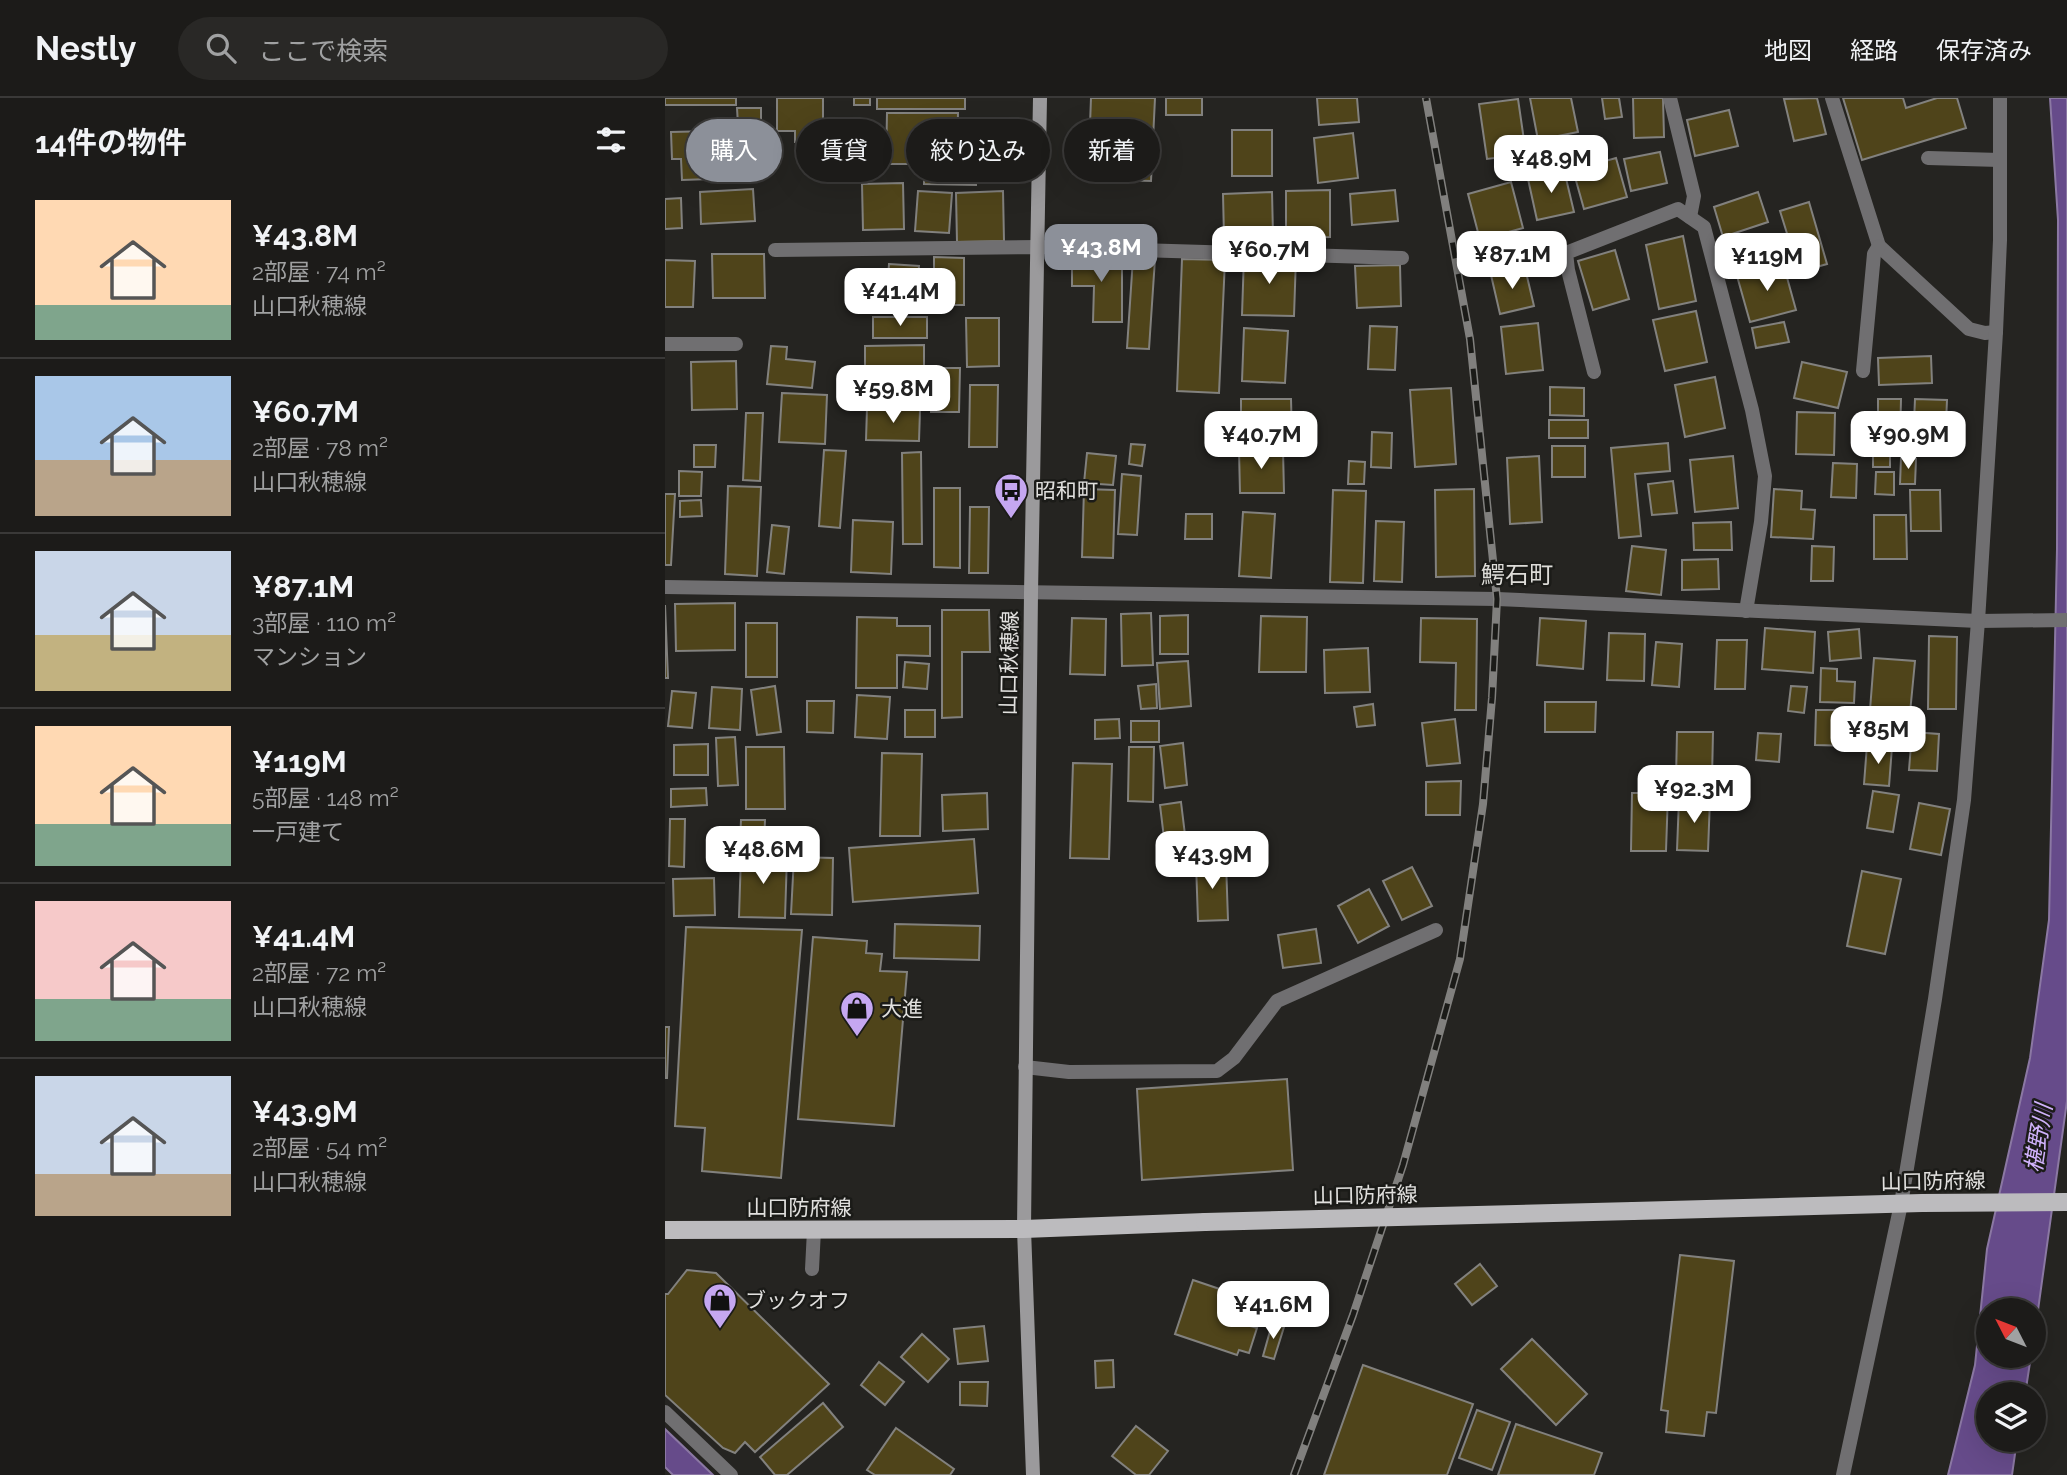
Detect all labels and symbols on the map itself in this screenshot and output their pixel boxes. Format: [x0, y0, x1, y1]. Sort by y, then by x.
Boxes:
pin: ¥48.9M [1494, 136, 1608, 195]
pin: ¥43.8M [1044, 225, 1158, 284]
pin: ¥60.7M [1212, 226, 1326, 286]
pin: ¥87.1M [1455, 232, 1569, 291]
pin: ¥119M [1718, 234, 1816, 293]
pin: ¥41.4M [843, 268, 957, 328]
pin: ¥59.8M [836, 366, 950, 425]
pin: ¥40.7M [1204, 412, 1318, 471]
pin: ¥90.9M [1851, 412, 1965, 471]
bus stop icon: 昭和町 [992, 471, 1030, 520]
place label: 昭和町 [1035, 478, 1098, 503]
district label: 鰐石町 [1481, 560, 1553, 589]
street label: 山口秋穂線 [996, 610, 1022, 716]
pin: ¥85M [1837, 706, 1919, 766]
pin: ¥92.3M [1637, 766, 1751, 825]
pin: ¥48.6M [706, 826, 820, 886]
pin: ¥43.9M [1155, 832, 1269, 891]
shop icon: 大進 [838, 989, 876, 1038]
place label: 大進 [881, 996, 923, 1021]
water label: 椹野川 [2019, 1099, 2057, 1174]
street label: 山口防府線 [1880, 1168, 1986, 1194]
street label: 山口防府線 [1312, 1182, 1418, 1208]
street label: 山口防府線 [747, 1195, 852, 1220]
shop icon: ブックオフ [701, 1281, 739, 1330]
pin: ¥41.6M [1216, 1282, 1330, 1341]
place label: ブックオフ [745, 1288, 850, 1313]
north arrow [1976, 1298, 2046, 1368]

